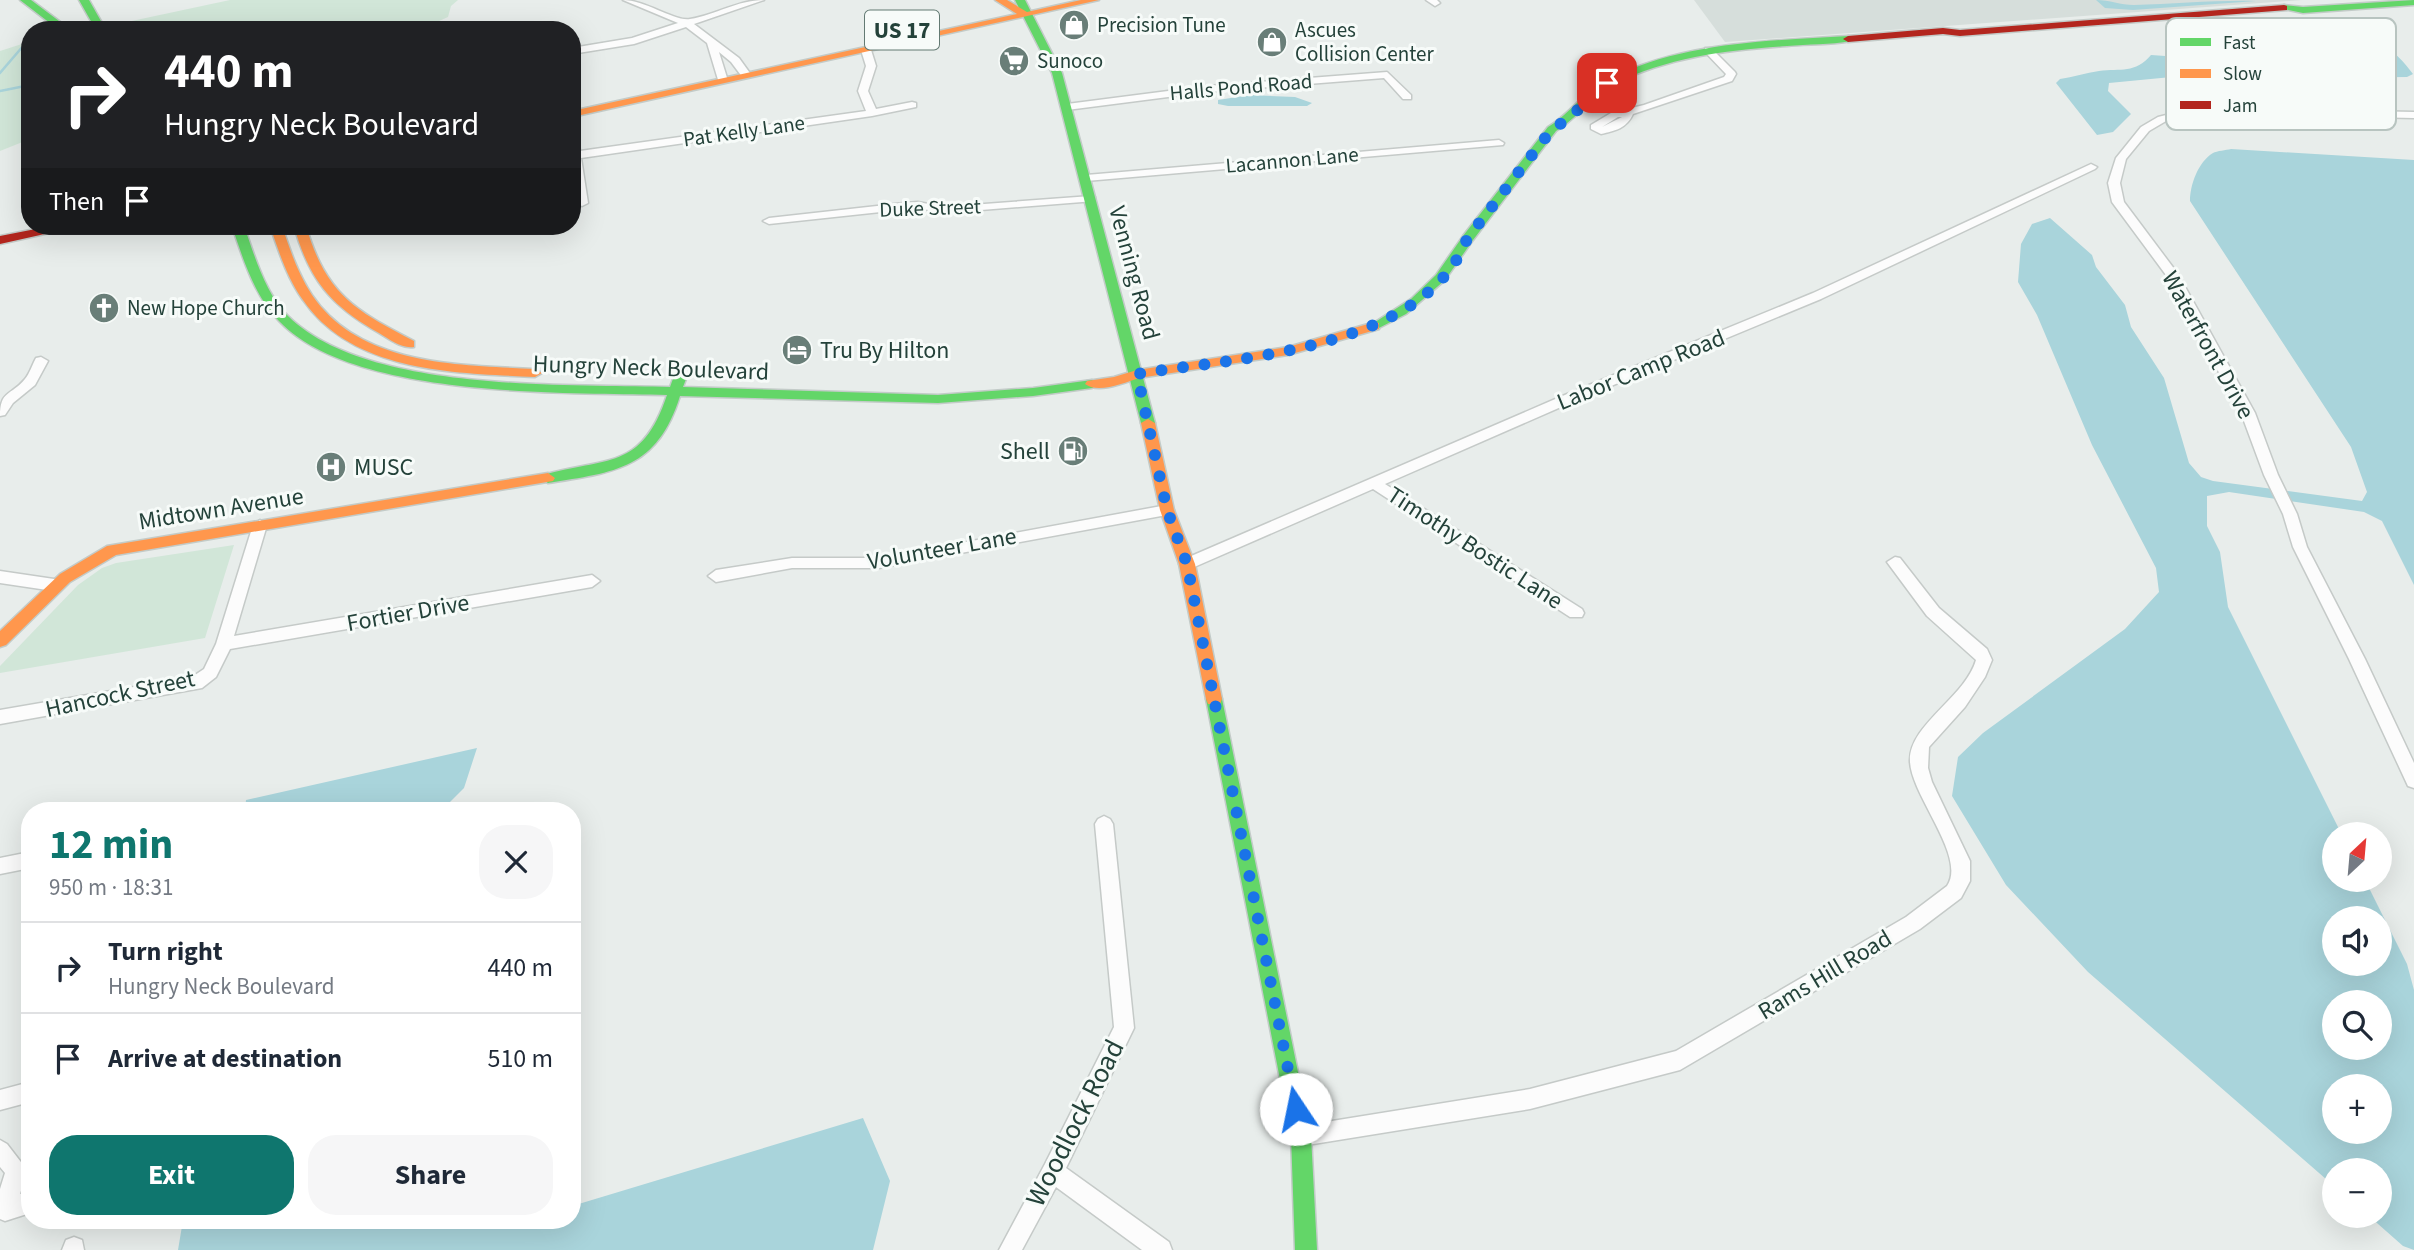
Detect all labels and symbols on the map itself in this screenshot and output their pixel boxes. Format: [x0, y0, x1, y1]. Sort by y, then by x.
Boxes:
shop icon: Precision Tune [1057, 8, 1091, 42]
road number: US 17 [865, 10, 939, 50]
place label: Precision Tune [1097, 10, 1226, 40]
place label: Ascues Collision Center [1295, 15, 1434, 69]
legend [2166, 18, 2396, 130]
shop icon: Ascues Collision Center [1255, 25, 1289, 59]
text: Fast [2223, 30, 2256, 57]
supermarket icon: Sunoco [997, 44, 1031, 78]
place label: Sunoco [1037, 46, 1103, 76]
pin [1577, 53, 1637, 113]
text: Slow [2223, 61, 2262, 88]
street label: Halls Pond Road [1168, 66, 1314, 108]
text: Jam [2223, 93, 2257, 120]
street label: Pat Kelly Lane [681, 108, 807, 154]
street label: Lacannon Lane [1224, 139, 1360, 181]
street label: Duke Street [879, 191, 981, 225]
street label: Venning Road [1099, 202, 1169, 344]
street label: Waterfront Drive [2153, 265, 2263, 425]
church icon: New Hope Church [87, 291, 121, 325]
place label: New Hope Church [127, 293, 285, 323]
street label: Labor Camp Road [1552, 320, 1730, 420]
hotel icon: Tru By Hilton [780, 333, 814, 367]
place label: Tru By Hilton [820, 333, 949, 368]
street label: Hungry Neck Boulevard [532, 346, 770, 390]
place label: Shell [1000, 434, 1050, 469]
fuel station icon: Shell [1056, 434, 1090, 468]
hospital icon: MUSC [314, 450, 348, 484]
place label: MUSC [354, 450, 413, 485]
street label: Timothy Bostic Lane [1380, 478, 1570, 618]
street label: Midtown Avenue [136, 479, 306, 539]
street label: Volunteer Lane [865, 519, 1019, 579]
street label: Fortier Drive [344, 585, 472, 641]
street label: Hancock Street [42, 661, 198, 727]
north arrow [2322, 822, 2392, 892]
street label: Rams Hill Road [1751, 921, 1899, 1029]
street label: Woodlock Road [1016, 1033, 1134, 1213]
position arrow [1259, 1072, 1333, 1146]

